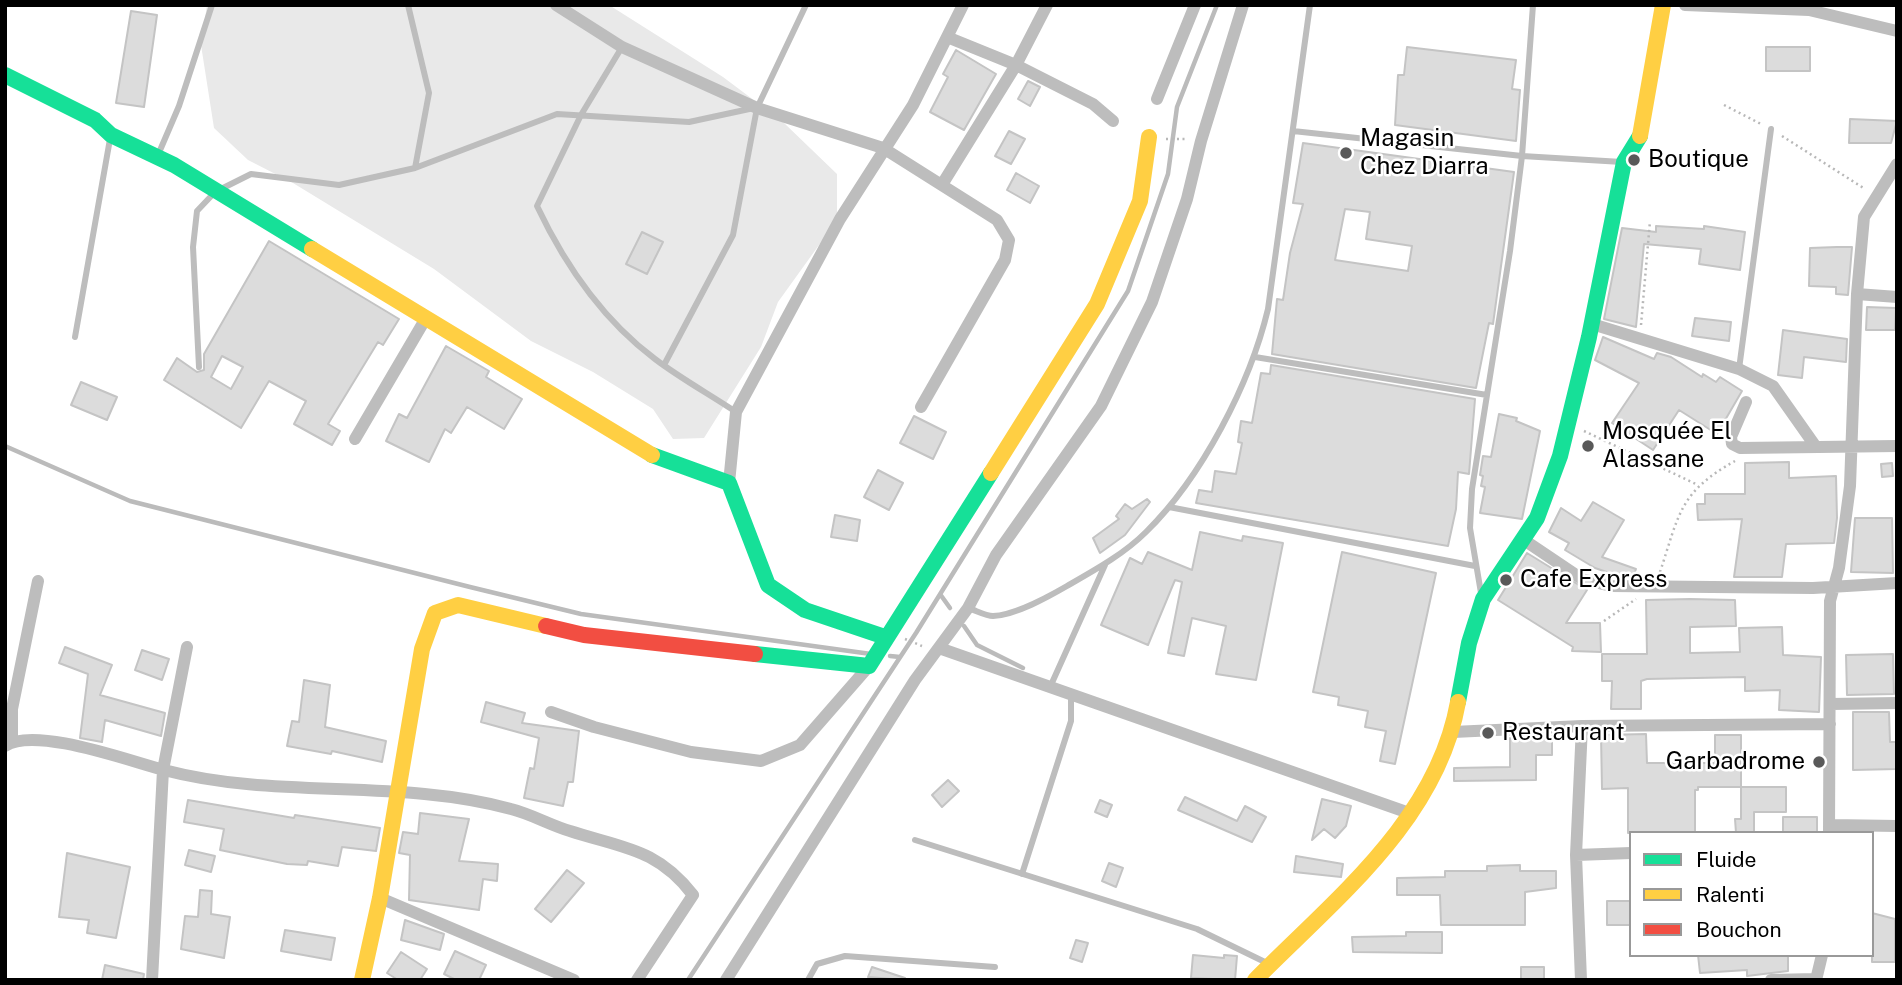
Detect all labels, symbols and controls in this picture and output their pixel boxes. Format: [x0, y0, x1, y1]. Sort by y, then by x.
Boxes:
place label: Magasin Chez Diarra [1360, 125, 1488, 181]
marker: Magasin Chez Diarra [1338, 145, 1354, 161]
place label: Boutique [1648, 146, 1749, 174]
marker: Boutique [1626, 152, 1642, 168]
place label: Mosquée El Alassane [1602, 418, 1732, 474]
marker: Mosquée El Alassane [1580, 438, 1596, 454]
place label: Cafe Express [1520, 566, 1667, 594]
marker: Cafe Express [1498, 572, 1514, 588]
place label: Restaurant [1502, 719, 1625, 747]
marker: Restaurant [1480, 725, 1496, 741]
place label: Garbadrome [1666, 748, 1805, 776]
marker: Garbadrome [1811, 754, 1827, 770]
legend [1629, 831, 1874, 957]
text: Fluide [1696, 847, 1756, 872]
text: Ralenti [1696, 882, 1764, 907]
text: Bouchon [1696, 917, 1782, 942]

